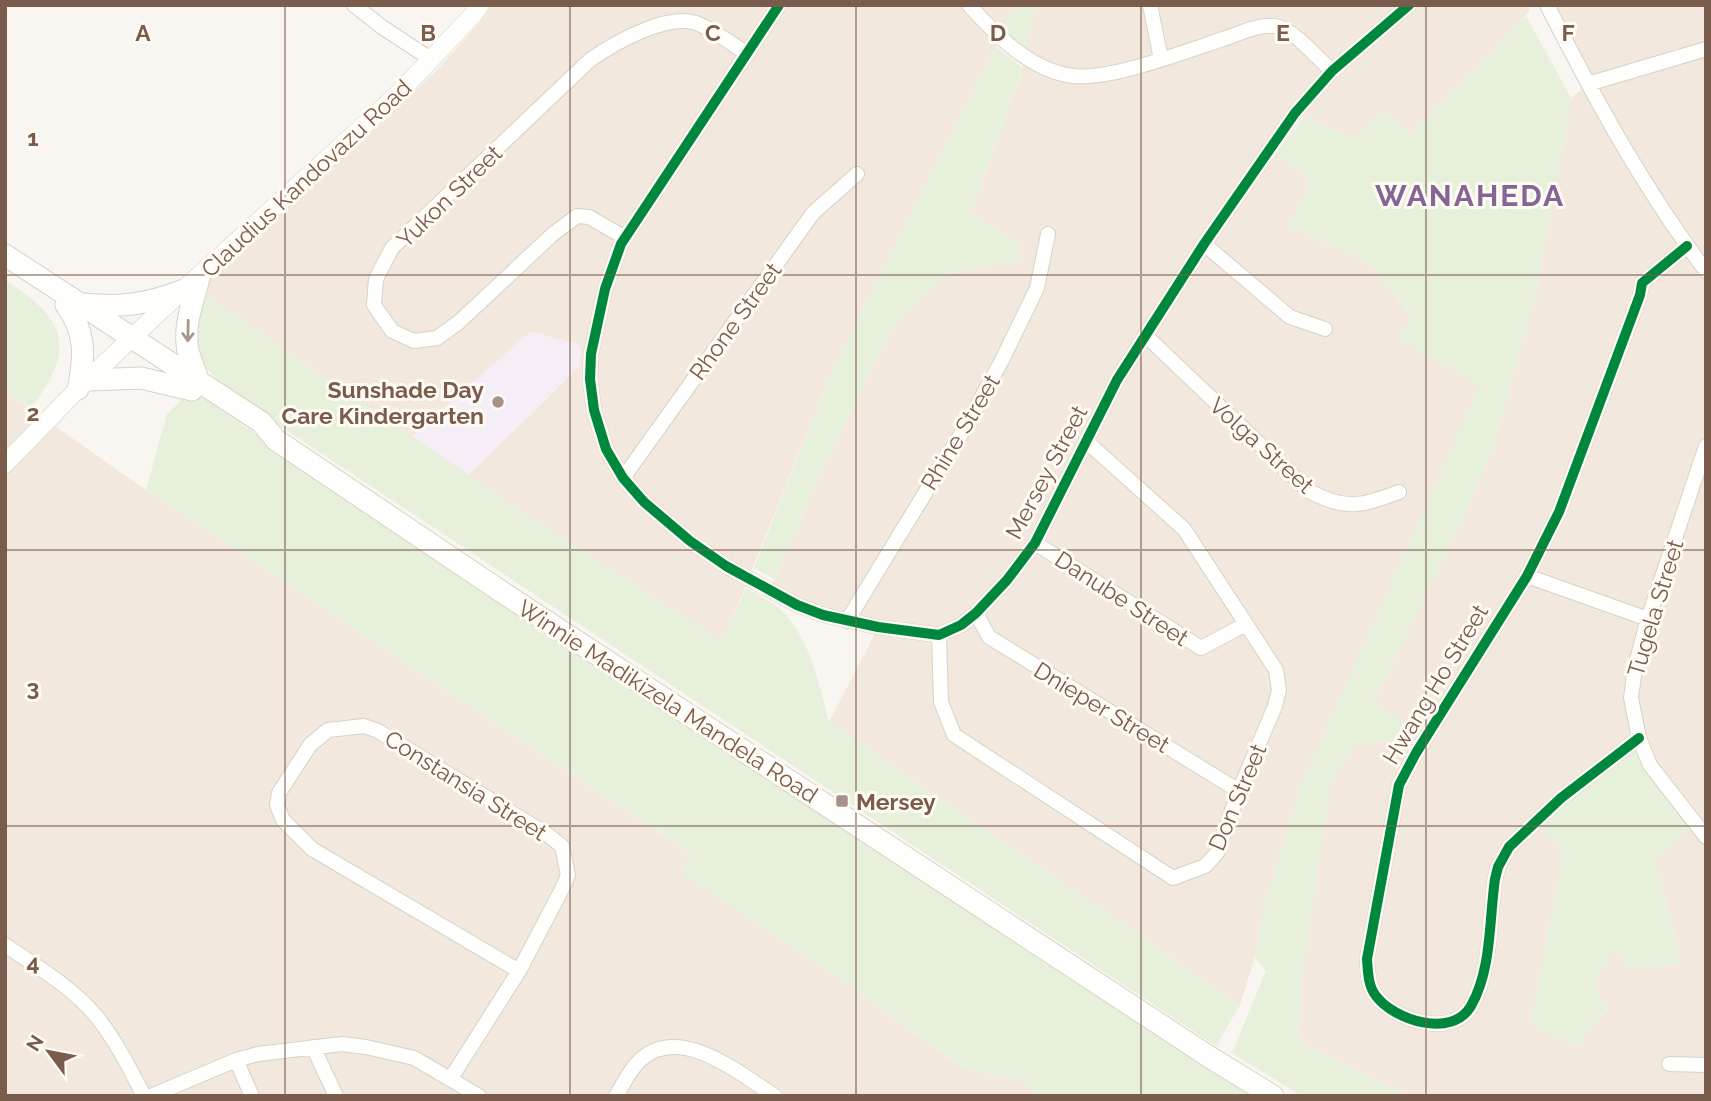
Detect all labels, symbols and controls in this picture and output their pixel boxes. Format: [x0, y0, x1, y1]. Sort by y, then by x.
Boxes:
text: A [135, 19, 151, 46]
text: B [420, 19, 436, 46]
text: C [705, 19, 721, 46]
text: D [990, 19, 1006, 46]
text: E [1276, 19, 1290, 46]
text: F [1561, 19, 1575, 46]
street label: Claudius Kandovazu Road [196, 74, 416, 282]
text: 1 [27, 124, 39, 151]
street label: Yukon Street [391, 139, 507, 253]
district label: WANAHEDA [1375, 178, 1565, 213]
street label: Rhone Street [683, 257, 787, 385]
one-way arrow [181, 319, 195, 342]
street label: Rhine Street [915, 369, 1005, 495]
place label: Sunshade Day Care Kindergarten [281, 376, 484, 429]
street label: Volga Street [1205, 391, 1320, 499]
marker: Sunshade Day Care Kindergarten [490, 394, 506, 410]
text: 2 [27, 399, 39, 426]
street label: Mersey Street [1000, 400, 1093, 543]
street label: Tugela Street [1621, 536, 1689, 680]
street label: Danube Street [1050, 545, 1194, 651]
street label: Winnie Madikizela Mandela Road [513, 594, 823, 808]
street label: Hwang Ho Street [1377, 599, 1493, 769]
street label: Dnieper Street [1029, 656, 1175, 758]
text: 3 [27, 674, 39, 701]
street label: Constansia Street [380, 724, 552, 846]
street label: Don Street [1202, 739, 1272, 854]
place label: Mersey [856, 788, 936, 815]
marker: Mersey [834, 793, 850, 809]
text: 4 [26, 949, 40, 976]
north arrow [14, 1017, 84, 1087]
text: N [21, 1031, 48, 1055]

